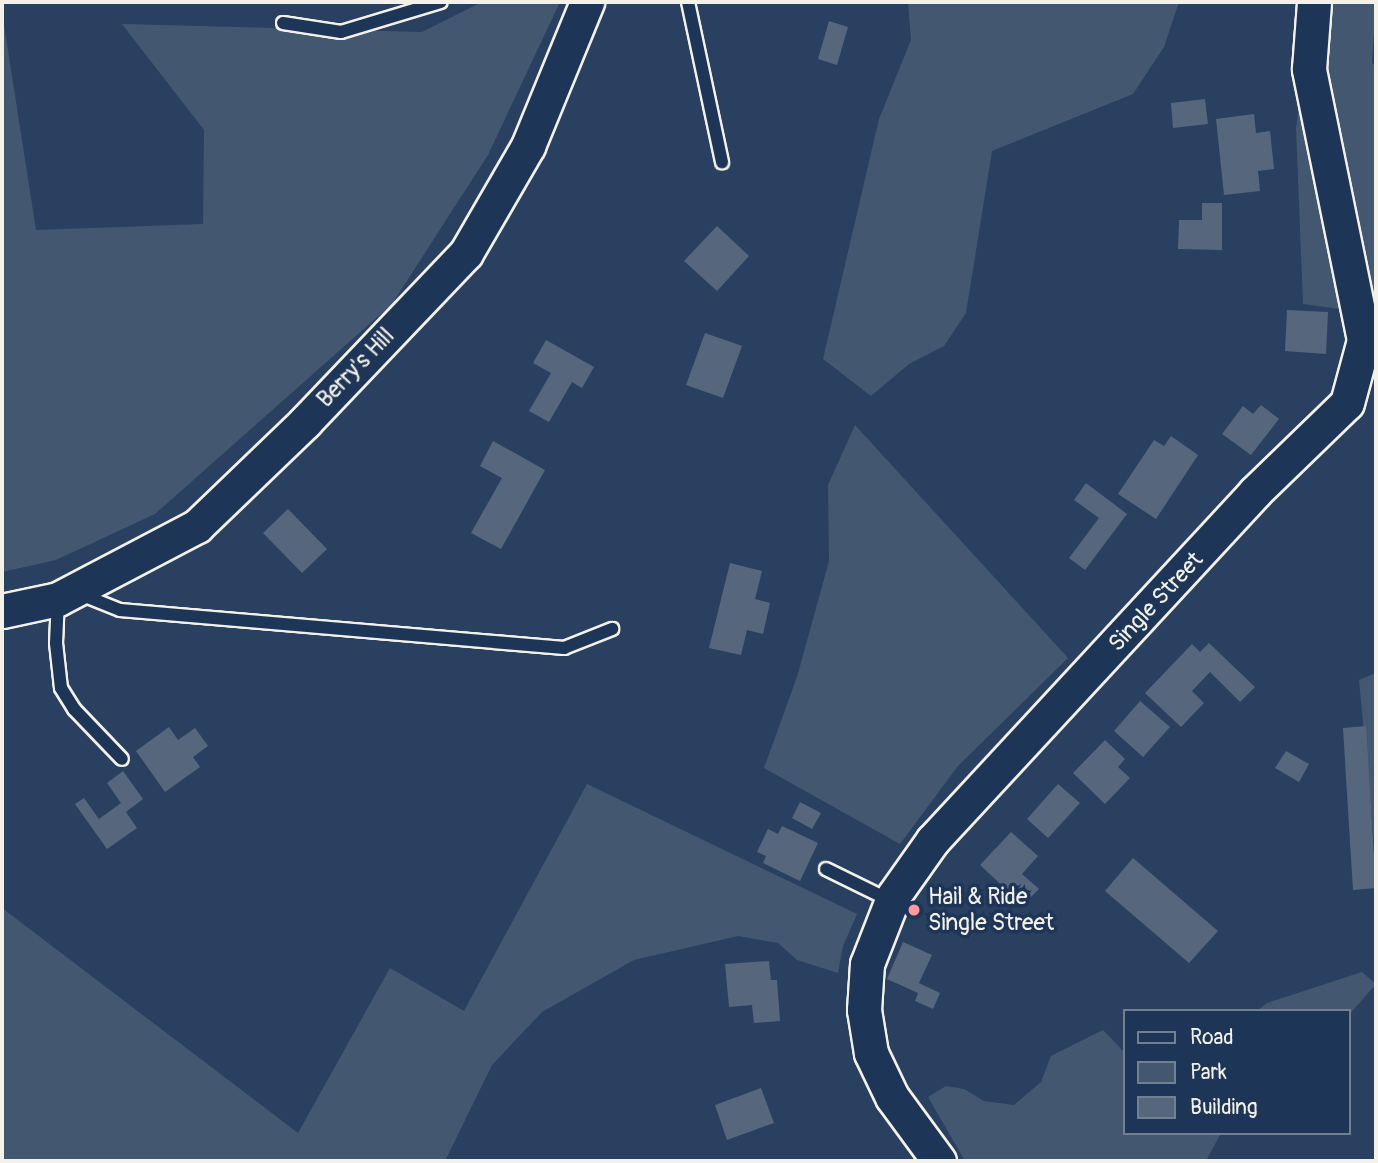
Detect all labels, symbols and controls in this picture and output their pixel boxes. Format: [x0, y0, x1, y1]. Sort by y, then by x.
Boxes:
street label: Berry's Hill [311, 323, 401, 413]
street label: Single Street [1103, 546, 1209, 658]
place label: Hail & Ride Single Street [928, 883, 1054, 937]
marker: Hail & Ride Single Street [906, 902, 922, 918]
legend [1122, 1009, 1350, 1135]
text: Road [1190, 1024, 1234, 1051]
text: Park [1190, 1059, 1227, 1086]
text: Building [1190, 1094, 1257, 1121]

